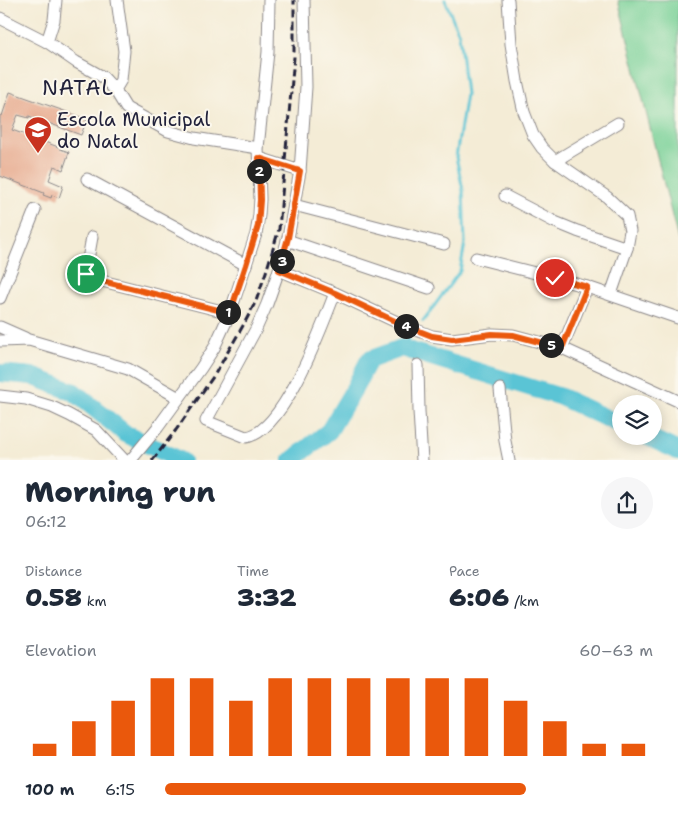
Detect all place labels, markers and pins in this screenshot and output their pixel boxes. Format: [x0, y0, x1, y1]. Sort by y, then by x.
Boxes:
place label: Escola Municipal do Natal [57, 107, 211, 154]
school or university icon: Escola Municipal do Natal [23, 115, 53, 154]
pin: 2 [246, 158, 272, 184]
pin: 3 [270, 248, 294, 274]
pin [65, 253, 107, 295]
pin [534, 257, 576, 299]
pin: 1 [216, 300, 240, 324]
pin: 4 [394, 314, 418, 338]
pin: 5 [538, 332, 564, 358]

